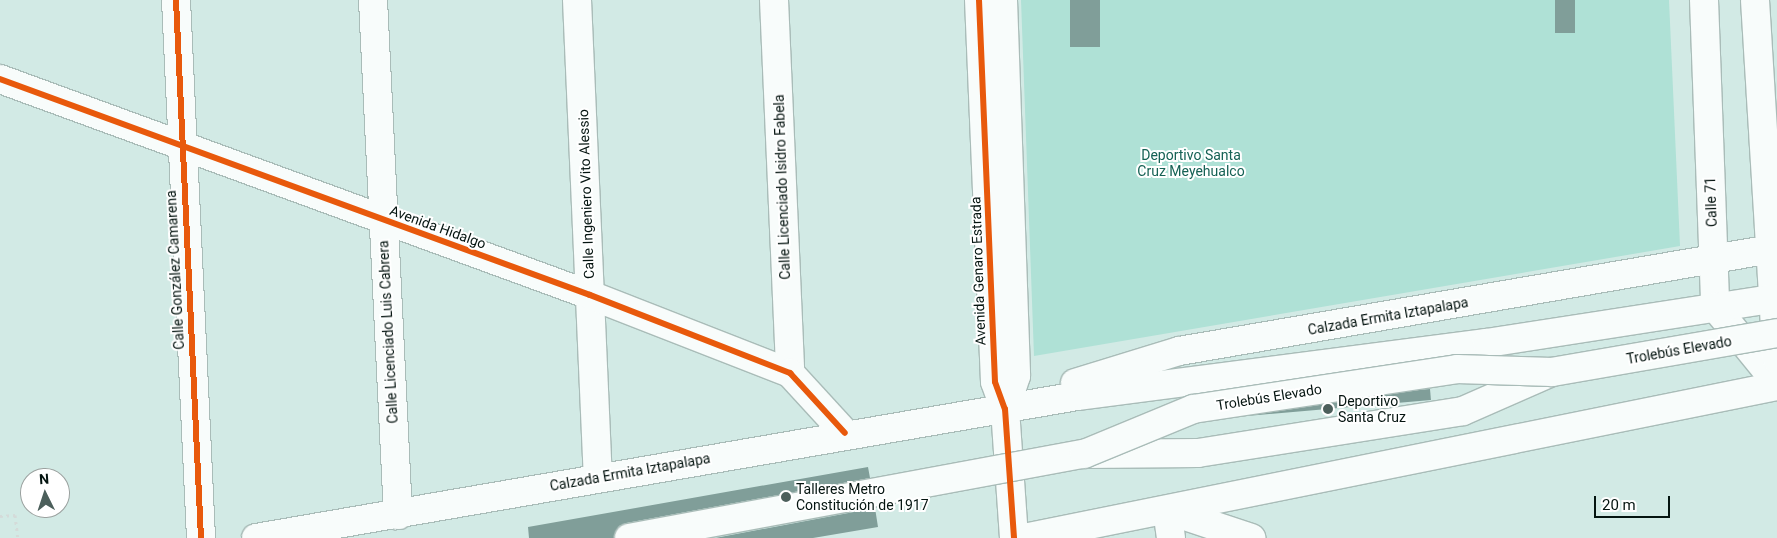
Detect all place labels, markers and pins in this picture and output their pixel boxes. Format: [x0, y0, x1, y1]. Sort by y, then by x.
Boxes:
place label: Deportivo Santa Cruz [1338, 393, 1406, 426]
marker: Deportivo Santa Cruz [1322, 403, 1334, 415]
place label: Talleres Metro Constitución de 1917 [796, 481, 929, 514]
marker: Talleres Metro Constitución de 1917 [780, 491, 792, 503]

